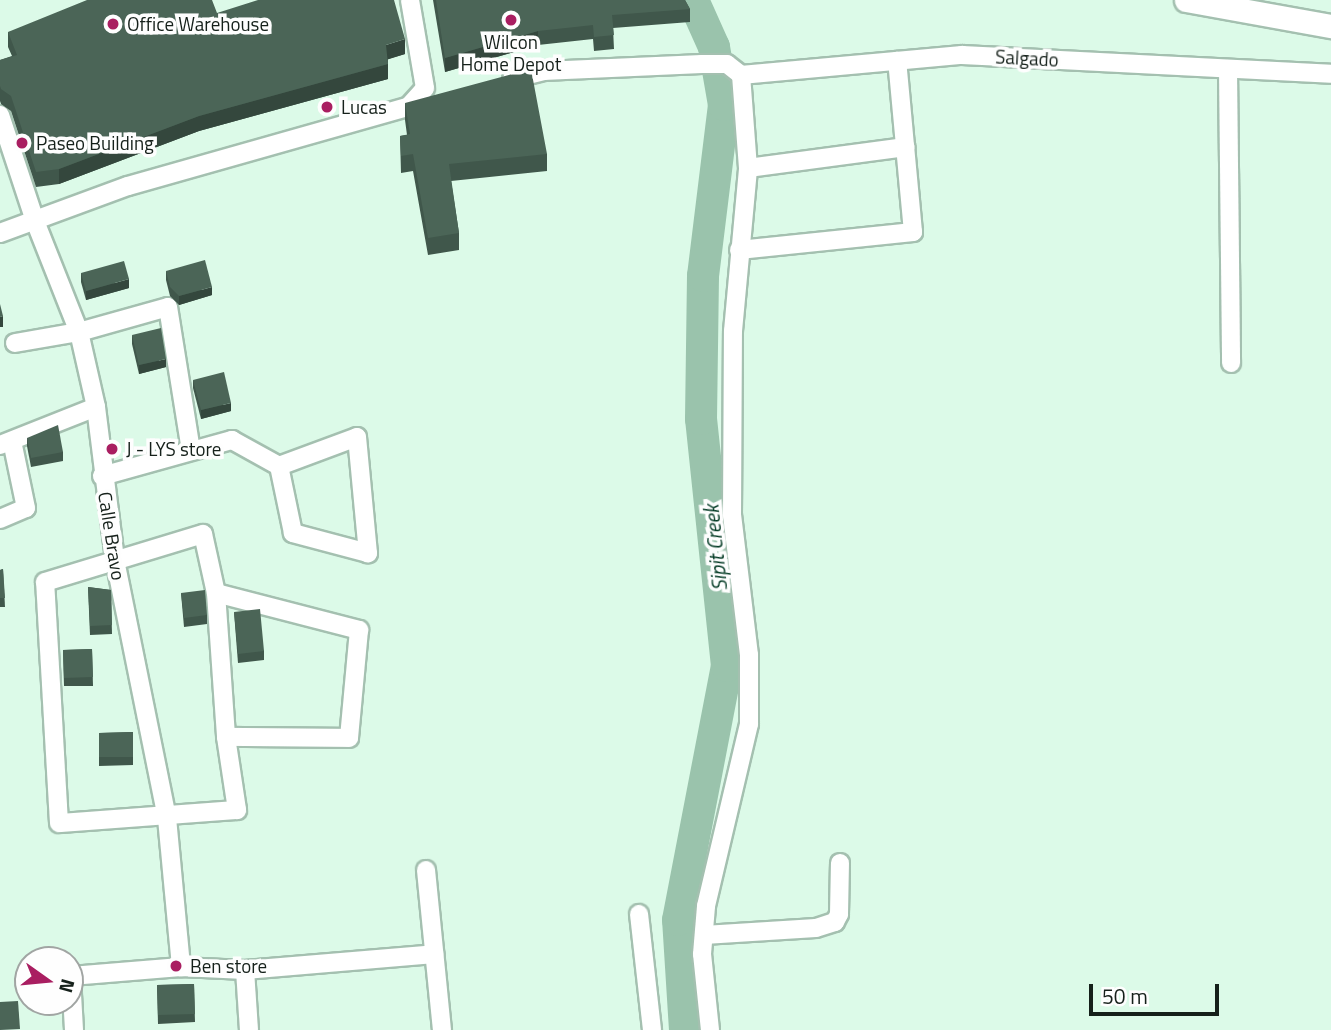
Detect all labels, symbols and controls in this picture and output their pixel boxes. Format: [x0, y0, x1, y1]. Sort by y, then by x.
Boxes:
marker: Wilcon Home Depot [503, 12, 519, 28]
place label: Office Warehouse [127, 13, 269, 35]
marker: Office Warehouse [105, 16, 121, 32]
place label: Wilcon Home Depot [461, 31, 561, 75]
street label: Salgado [995, 45, 1059, 71]
place label: Lucas [341, 96, 387, 118]
marker: Lucas [319, 99, 335, 115]
place label: Paseo Building [36, 132, 154, 154]
marker: Paseo Building [14, 135, 30, 151]
place label: J - LYS store [126, 438, 221, 460]
marker: J - LYS store [104, 441, 120, 457]
street label: Calle Bravo [94, 490, 130, 582]
water label: Sipit Creek [698, 504, 732, 592]
north arrow [14, 946, 84, 1016]
place label: Ben store [190, 955, 267, 977]
marker: Ben store [168, 958, 184, 974]
scale bar [1093, 970, 1222, 1014]
text: N [52, 976, 84, 996]
text: 50 m [1102, 980, 1148, 1012]

